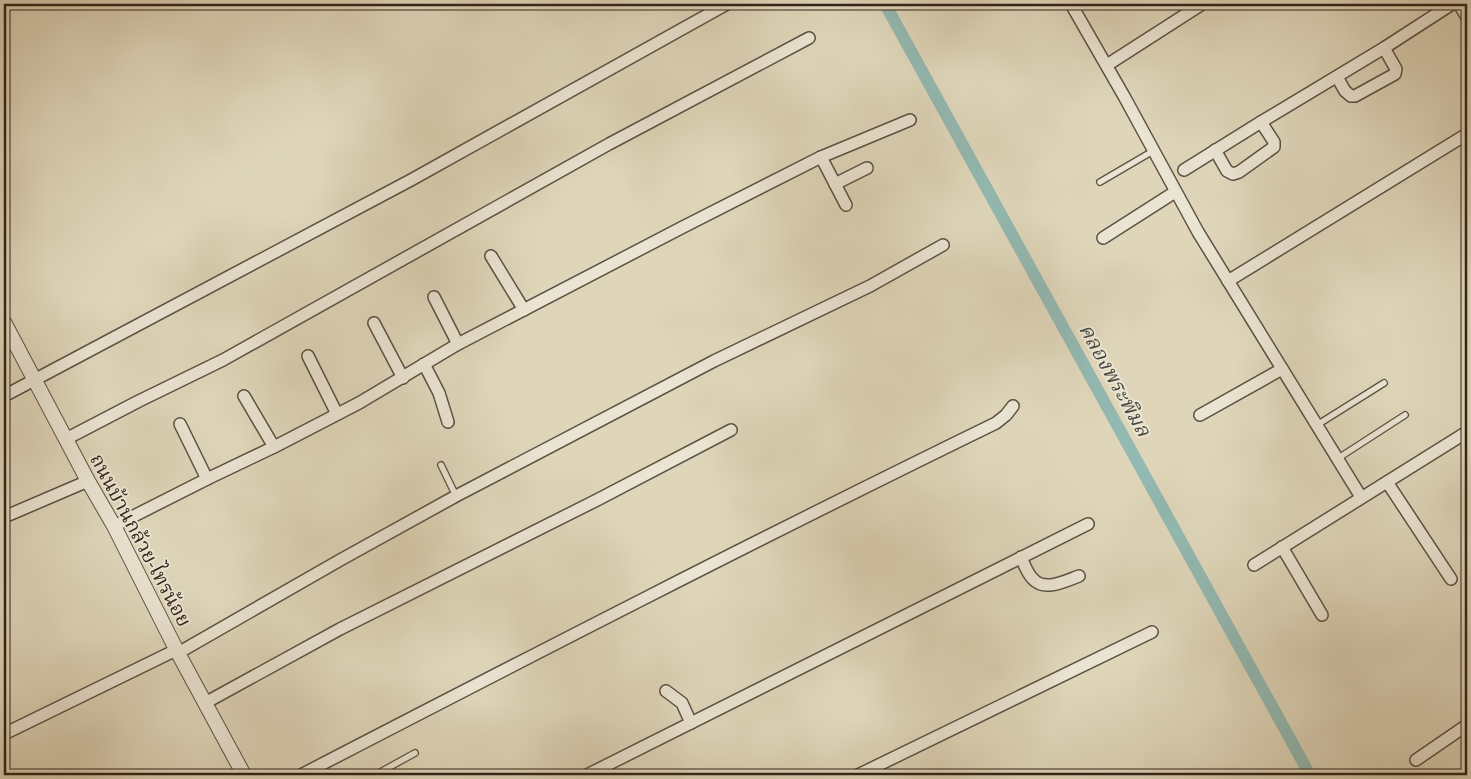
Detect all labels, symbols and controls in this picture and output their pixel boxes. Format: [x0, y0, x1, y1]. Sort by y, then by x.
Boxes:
water label: คลองพระพิมล [1073, 318, 1158, 442]
street label: ถนนบ้านกล้วย-ไทรน้อย [84, 449, 198, 631]

